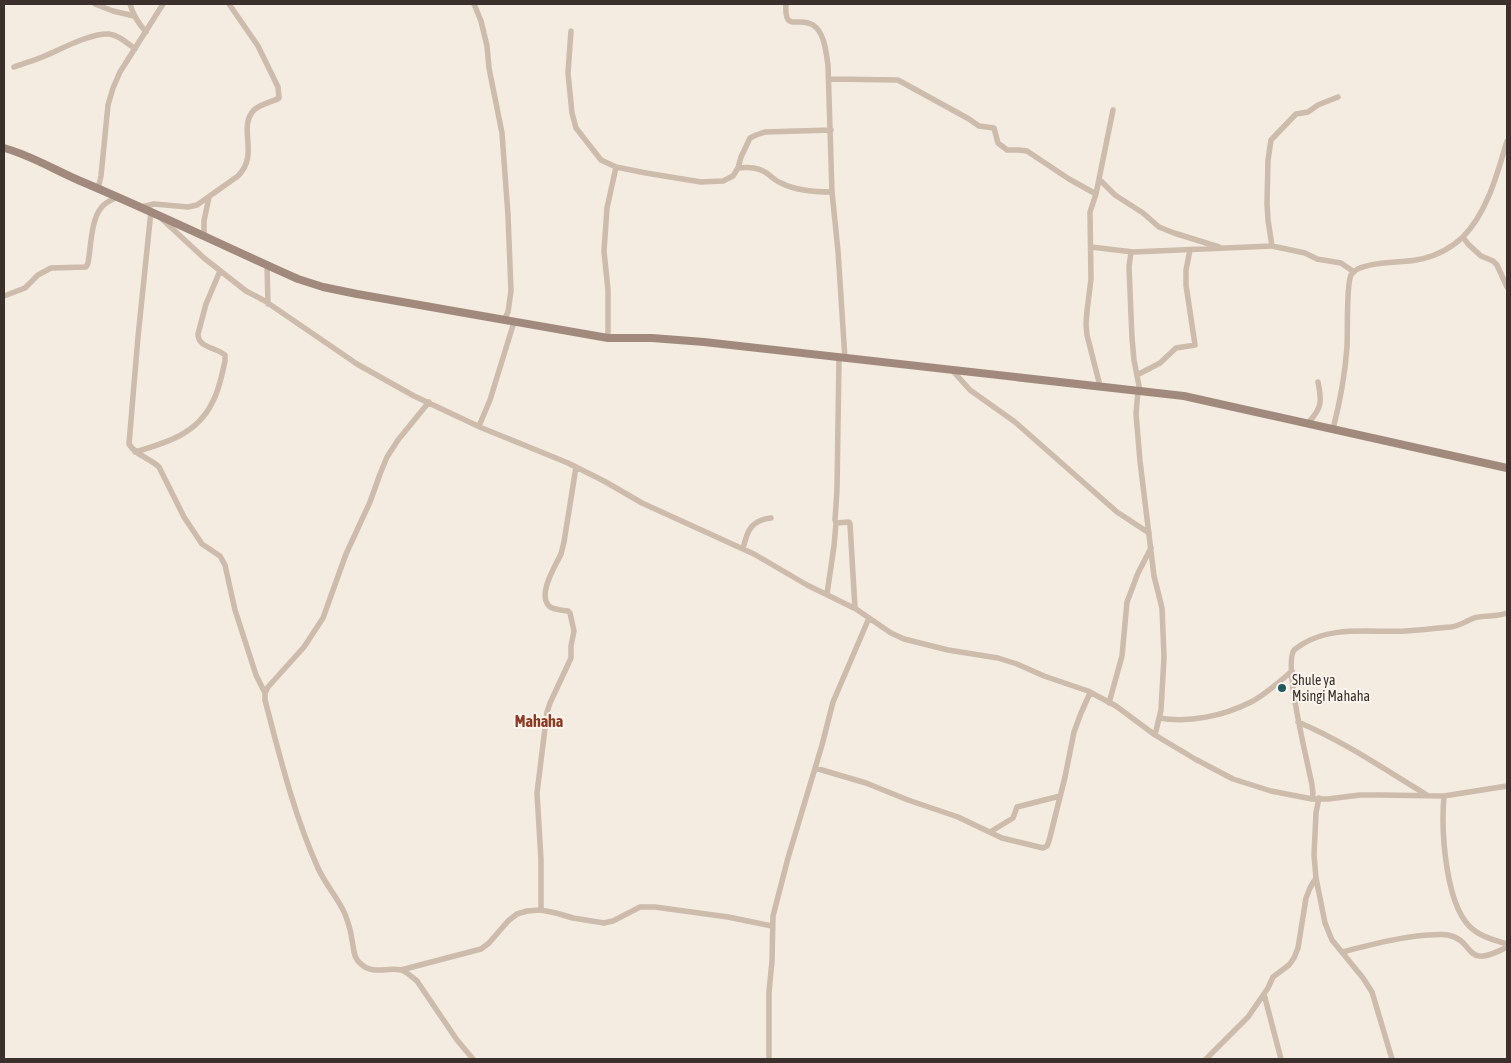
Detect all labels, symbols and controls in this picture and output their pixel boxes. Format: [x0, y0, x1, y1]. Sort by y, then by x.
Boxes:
place label: Shule ya Msingi Mahaha [1292, 672, 1370, 704]
marker: Shule ya Msingi Mahaha [1276, 682, 1288, 694]
district label: Mahaha [515, 712, 563, 730]

